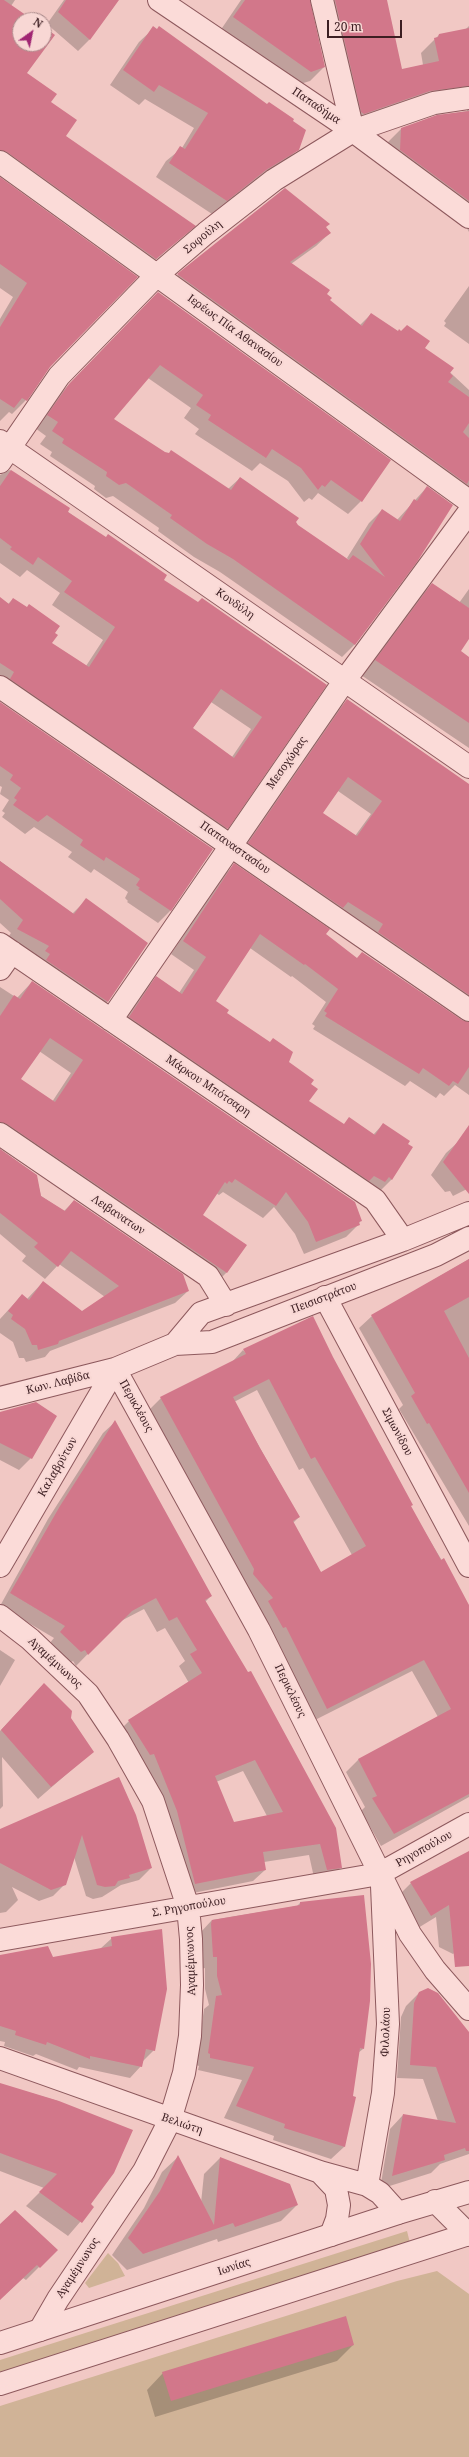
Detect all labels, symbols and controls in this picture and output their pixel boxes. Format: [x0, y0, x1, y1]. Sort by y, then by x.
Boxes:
north arrow [12, 12, 52, 52]
scale bar [329, 12, 404, 38]
text: N [31, 14, 46, 31]
text: 20 m [334, 18, 362, 35]
street label: Παπαδήμα [289, 85, 343, 127]
street label: Σοφούλη [181, 217, 225, 257]
street label: Ιερέως Πία Αθανασίου [185, 292, 285, 370]
street label: Κονδύλη [213, 586, 257, 622]
street label: Μεσοχώρας [264, 734, 310, 792]
street label: Παπαναστασίου [197, 819, 273, 877]
street label: Μάρκου Μπότσαρη [163, 1053, 253, 1119]
street label: Λειβανατων [89, 1192, 147, 1238]
street label: Πεισιστράτου [289, 1279, 359, 1317]
street label: Κων. Λαβίδα [25, 1369, 91, 1397]
street label: Περικλέους [116, 1377, 156, 1435]
street label: Σιμωνίδου [379, 1406, 415, 1458]
street label: Καλαβρύτων [36, 1435, 80, 1499]
street label: Αγαμέμνωνος [25, 1635, 85, 1691]
street label: Περικλέους [271, 1662, 309, 1720]
street label: Ρηγοπούλου [393, 1828, 455, 1870]
street label: Σ. Ρηγοπούλου [151, 1894, 227, 1920]
street label: Αγαμέμνωνος [183, 1926, 199, 1996]
street label: Φιλολάου [379, 2007, 393, 2057]
street label: Βελιώτη [160, 2111, 204, 2137]
street label: Αγαμέμνωνος [54, 2235, 102, 2301]
street label: Ιωνίας [216, 2256, 252, 2278]

